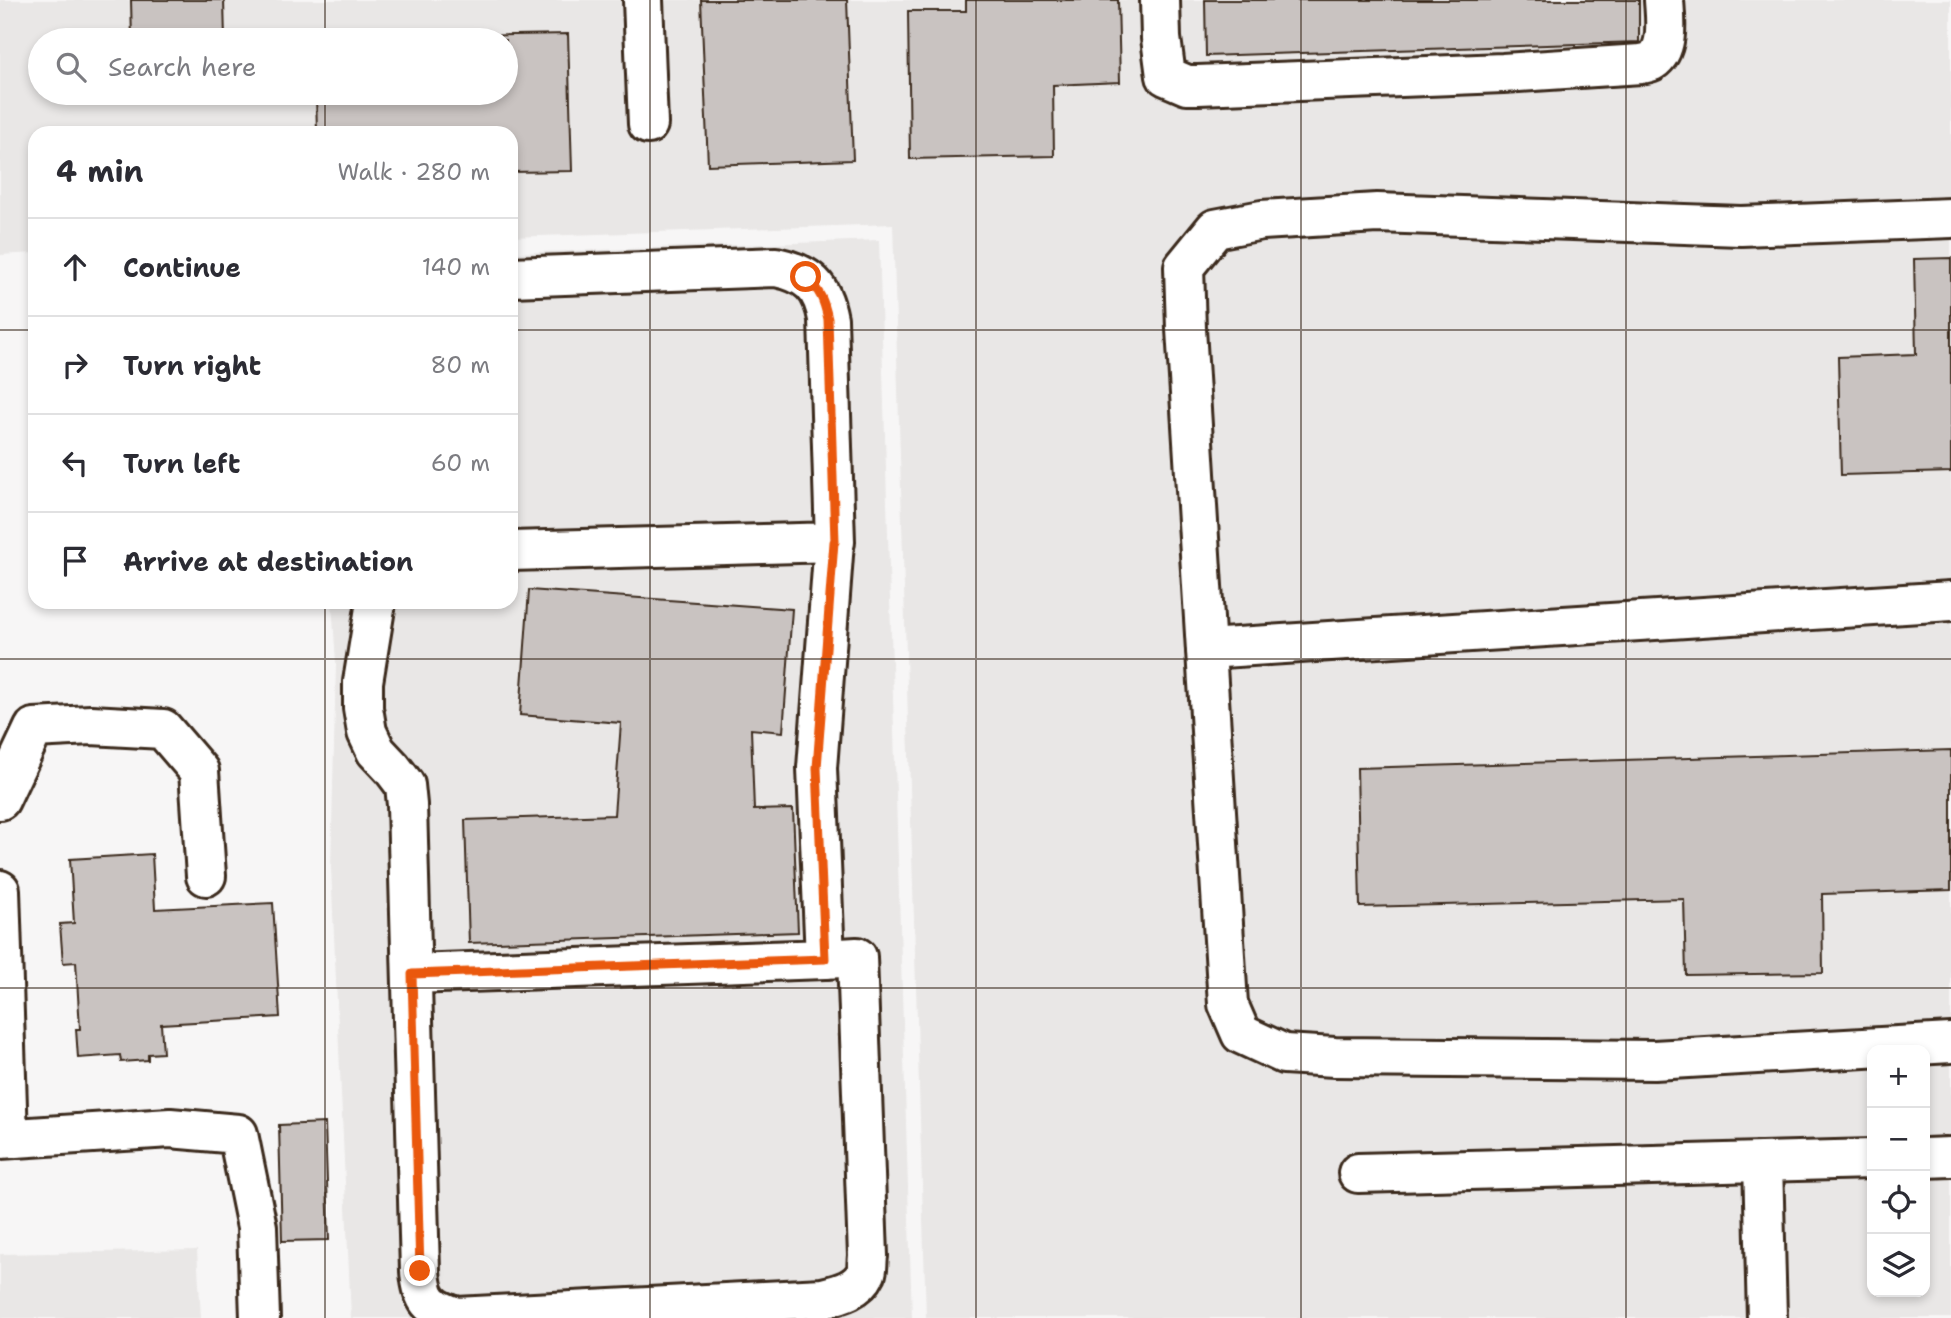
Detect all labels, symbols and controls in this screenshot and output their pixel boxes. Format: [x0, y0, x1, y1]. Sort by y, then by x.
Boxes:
search box [28, 28, 518, 105]
icon: search [52, 48, 90, 86]
text: Search here [108, 49, 257, 84]
text: 4 min [56, 151, 143, 192]
text: Walk · 280 m [337, 157, 490, 187]
icon: ahead [56, 248, 94, 286]
text: Continue [123, 250, 241, 285]
text: 140 m [422, 252, 490, 282]
route start [790, 261, 821, 292]
icon: right [56, 346, 94, 384]
text: Turn right [123, 348, 261, 383]
text: 80 m [431, 350, 490, 380]
icon: left [56, 444, 94, 482]
text: Turn left [123, 446, 240, 481]
text: 60 m [431, 448, 490, 478]
icon: arrive [56, 542, 94, 580]
text: Arrive at destination [123, 544, 413, 579]
map controls [1867, 1045, 1930, 1297]
button: + [1867, 1045, 1930, 1108]
button: − [1867, 1108, 1930, 1171]
button: locate [1867, 1171, 1930, 1234]
button: layers [1867, 1234, 1930, 1297]
route end [404, 1255, 435, 1286]

